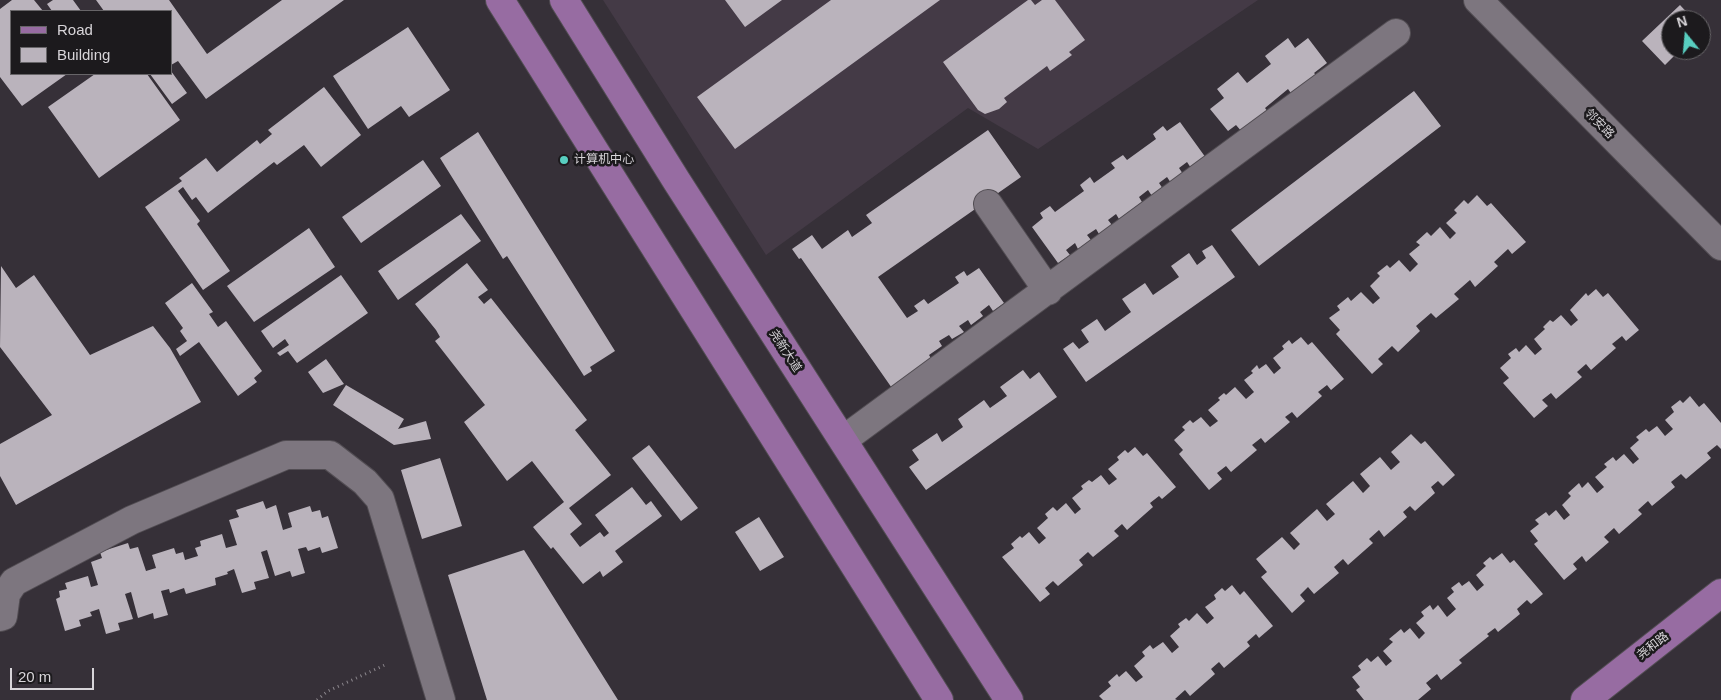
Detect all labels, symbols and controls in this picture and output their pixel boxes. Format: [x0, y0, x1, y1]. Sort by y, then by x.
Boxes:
legend [10, 10, 172, 75]
north arrow [1661, 10, 1711, 60]
text: N [1675, 12, 1689, 31]
text: Road [57, 21, 93, 38]
text: Building [57, 46, 110, 63]
street label: 邻安路 [1581, 106, 1617, 142]
place label: 计算机中心 [574, 153, 634, 167]
marker: 计算机中心 [558, 154, 570, 166]
street label: 尧新大道 [766, 327, 804, 375]
street label: 尧和路 [1634, 629, 1672, 663]
scale bar [12, 658, 96, 690]
text: 20 m [18, 668, 51, 685]

